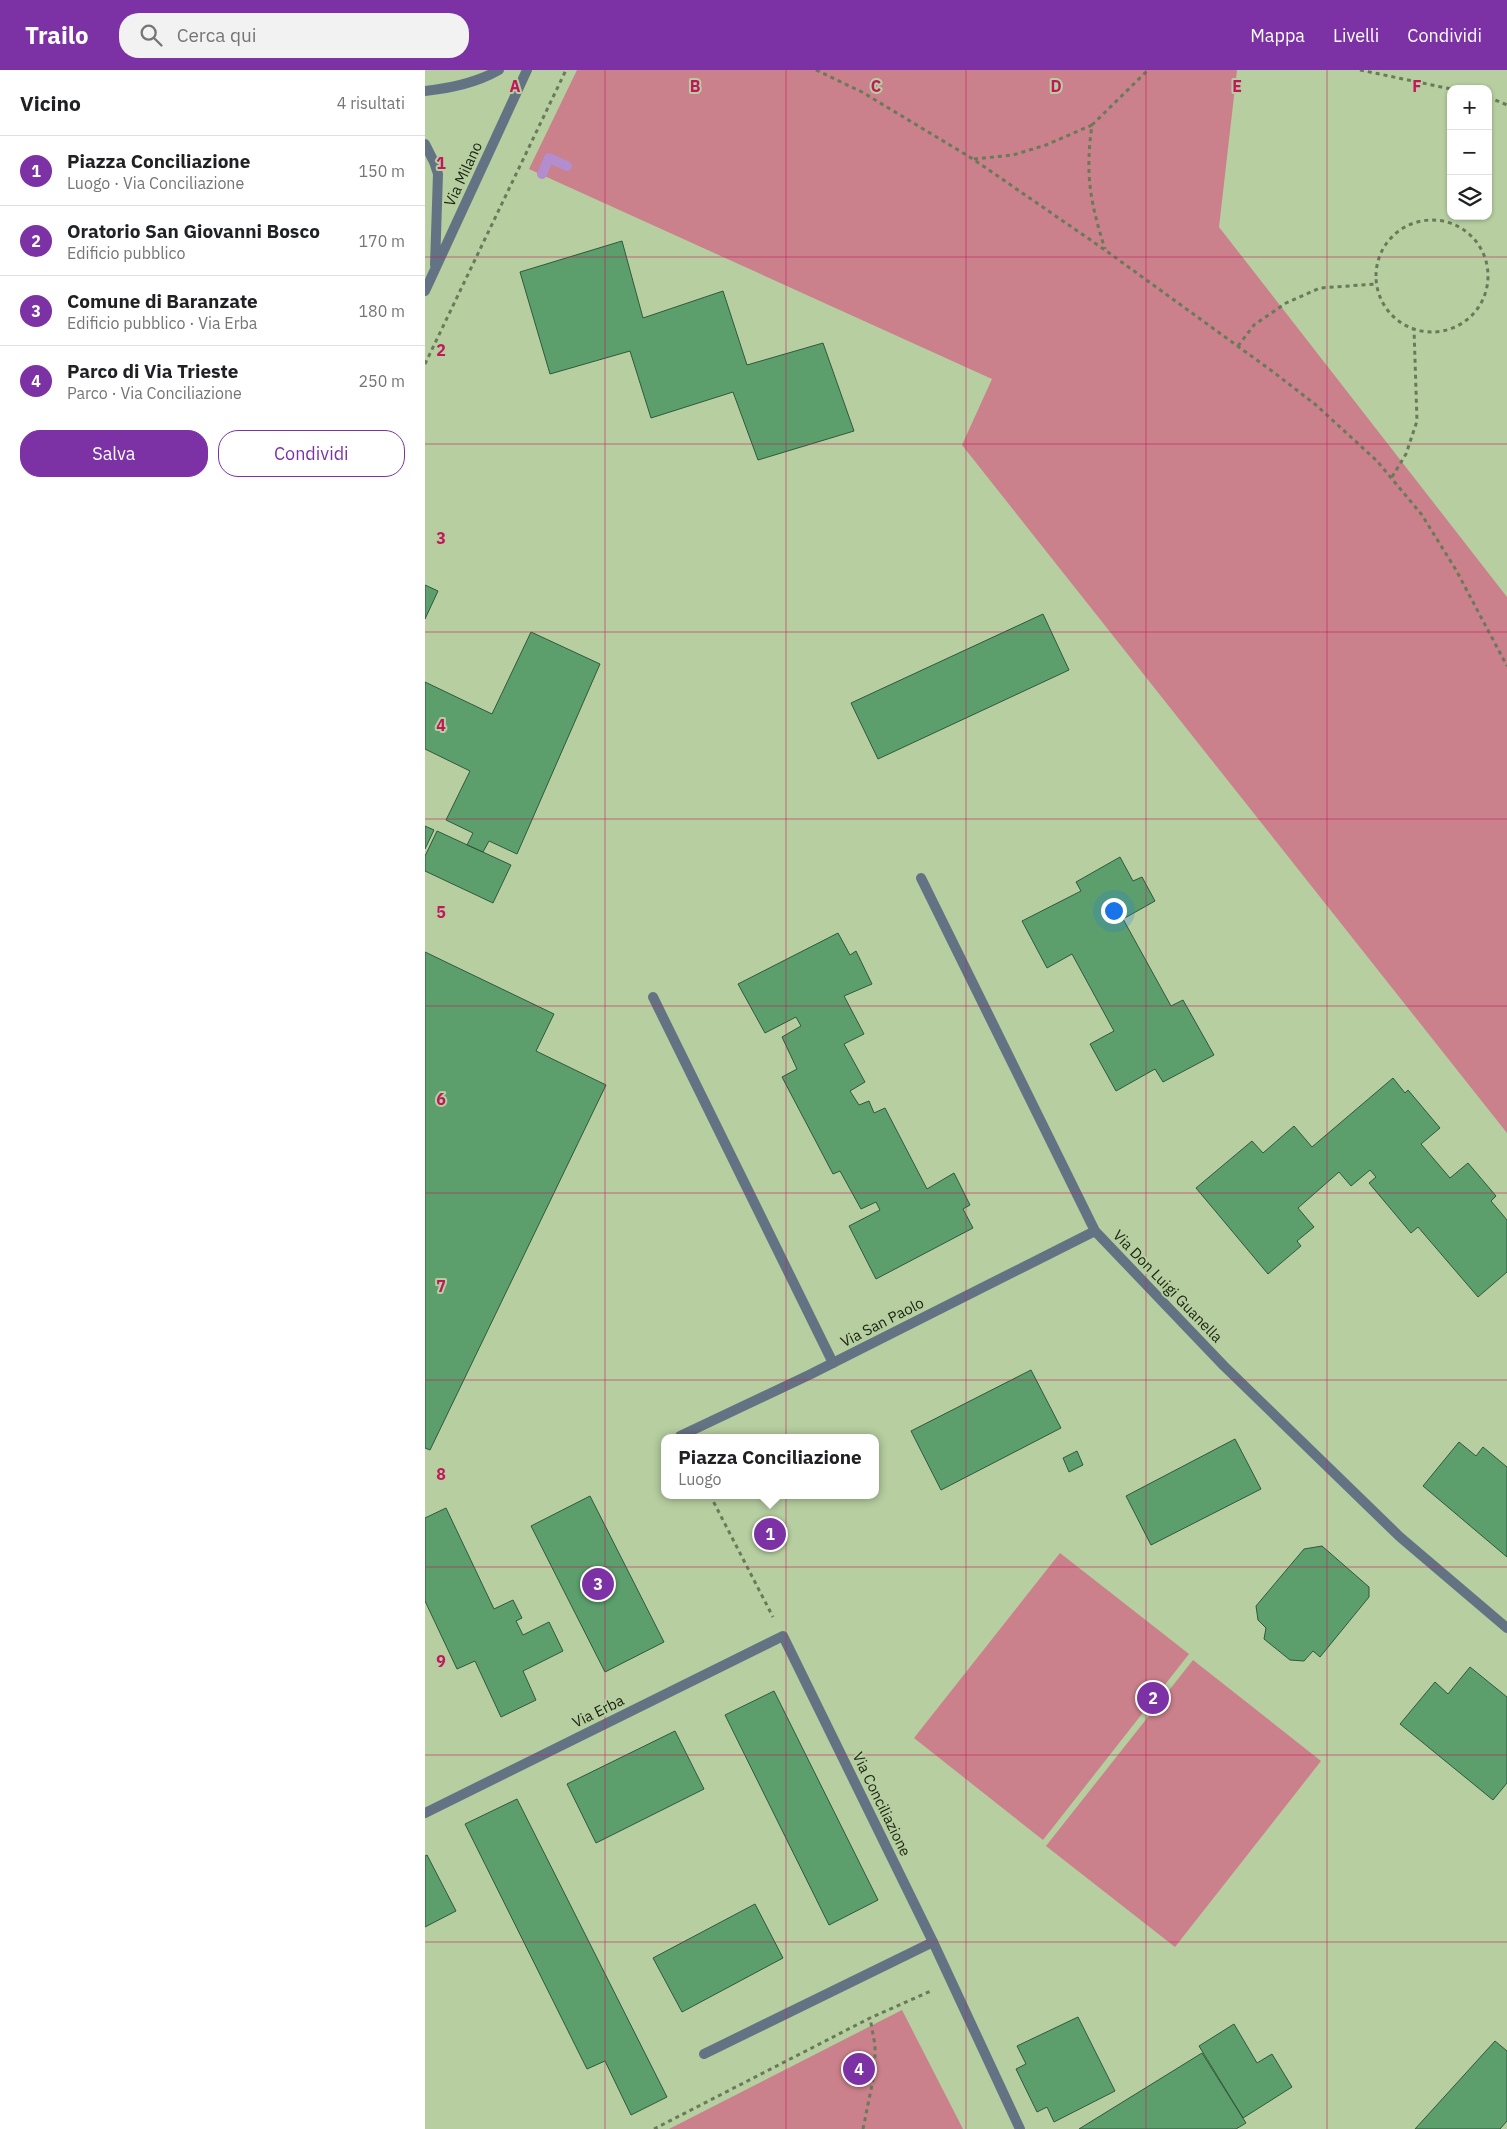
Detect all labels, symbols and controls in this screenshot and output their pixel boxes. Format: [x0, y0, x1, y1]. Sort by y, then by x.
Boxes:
search box [119, 13, 469, 58]
text: Trailo [25, 19, 89, 51]
icon: search [137, 21, 165, 49]
text: Cerca qui [177, 23, 256, 47]
text: Mappa [1250, 24, 1305, 47]
text: Livelli [1333, 24, 1379, 47]
text: Condividi [1407, 24, 1482, 47]
text: A [510, 76, 521, 96]
text: B [690, 76, 701, 96]
text: C [871, 76, 881, 96]
text: D [1050, 76, 1062, 96]
text: E [1232, 76, 1242, 96]
text: F [1412, 76, 1422, 96]
map controls [1447, 85, 1492, 220]
button: + [1447, 85, 1492, 130]
text: Vicino [20, 89, 81, 117]
text: 4 risultati [337, 93, 405, 113]
button: − [1447, 130, 1492, 175]
street label: Via Milano [440, 139, 486, 209]
text: Piazza Conciliazione [67, 149, 250, 173]
text: 1 [436, 153, 446, 173]
text: 1 [31, 161, 41, 181]
text: 150 m [358, 161, 405, 181]
text: Luogo · Via Conciliazione [67, 173, 244, 193]
button: layers [1447, 175, 1492, 220]
text: Oratorio San Giovanni Bosco [67, 219, 320, 243]
text: 2 [31, 231, 41, 251]
text: 170 m [358, 231, 405, 251]
text: Edificio pubblico [67, 243, 186, 263]
text: Comune di Baranzate [67, 289, 258, 313]
text: 3 [31, 301, 41, 321]
text: 180 m [358, 301, 405, 321]
text: Edificio pubblico · Via Erba [67, 313, 257, 333]
text: 2 [436, 340, 446, 360]
text: Parco di Via Trieste [67, 359, 238, 383]
text: 4 [31, 371, 41, 391]
text: 250 m [358, 371, 405, 391]
text: Parco · Via Conciliazione [67, 383, 242, 403]
button: Salva [20, 430, 208, 477]
button: Condividi [218, 430, 405, 477]
text: 3 [436, 528, 446, 548]
text: 4 [436, 715, 446, 735]
your location [1101, 898, 1127, 924]
text: 5 [436, 902, 446, 922]
text: 6 [436, 1089, 446, 1109]
street label: Via Don Luigi Guanella [1109, 1226, 1227, 1346]
text: 7 [436, 1276, 446, 1296]
street label: Via San Paolo [837, 1293, 927, 1351]
popup [661, 1434, 879, 1499]
text: Piazza Conciliazione [678, 1445, 862, 1469]
text: 8 [436, 1464, 446, 1484]
text: Luogo [678, 1469, 722, 1489]
pin: 1 [754, 1515, 786, 1553]
pin: 3 [582, 1565, 614, 1603]
text: 9 [436, 1651, 446, 1671]
pin: 2 [1137, 1679, 1169, 1717]
street label: Via Erba [569, 1690, 627, 1732]
street label: Via Conciliazione [849, 1749, 915, 1859]
pin: 4 [843, 2050, 875, 2088]

